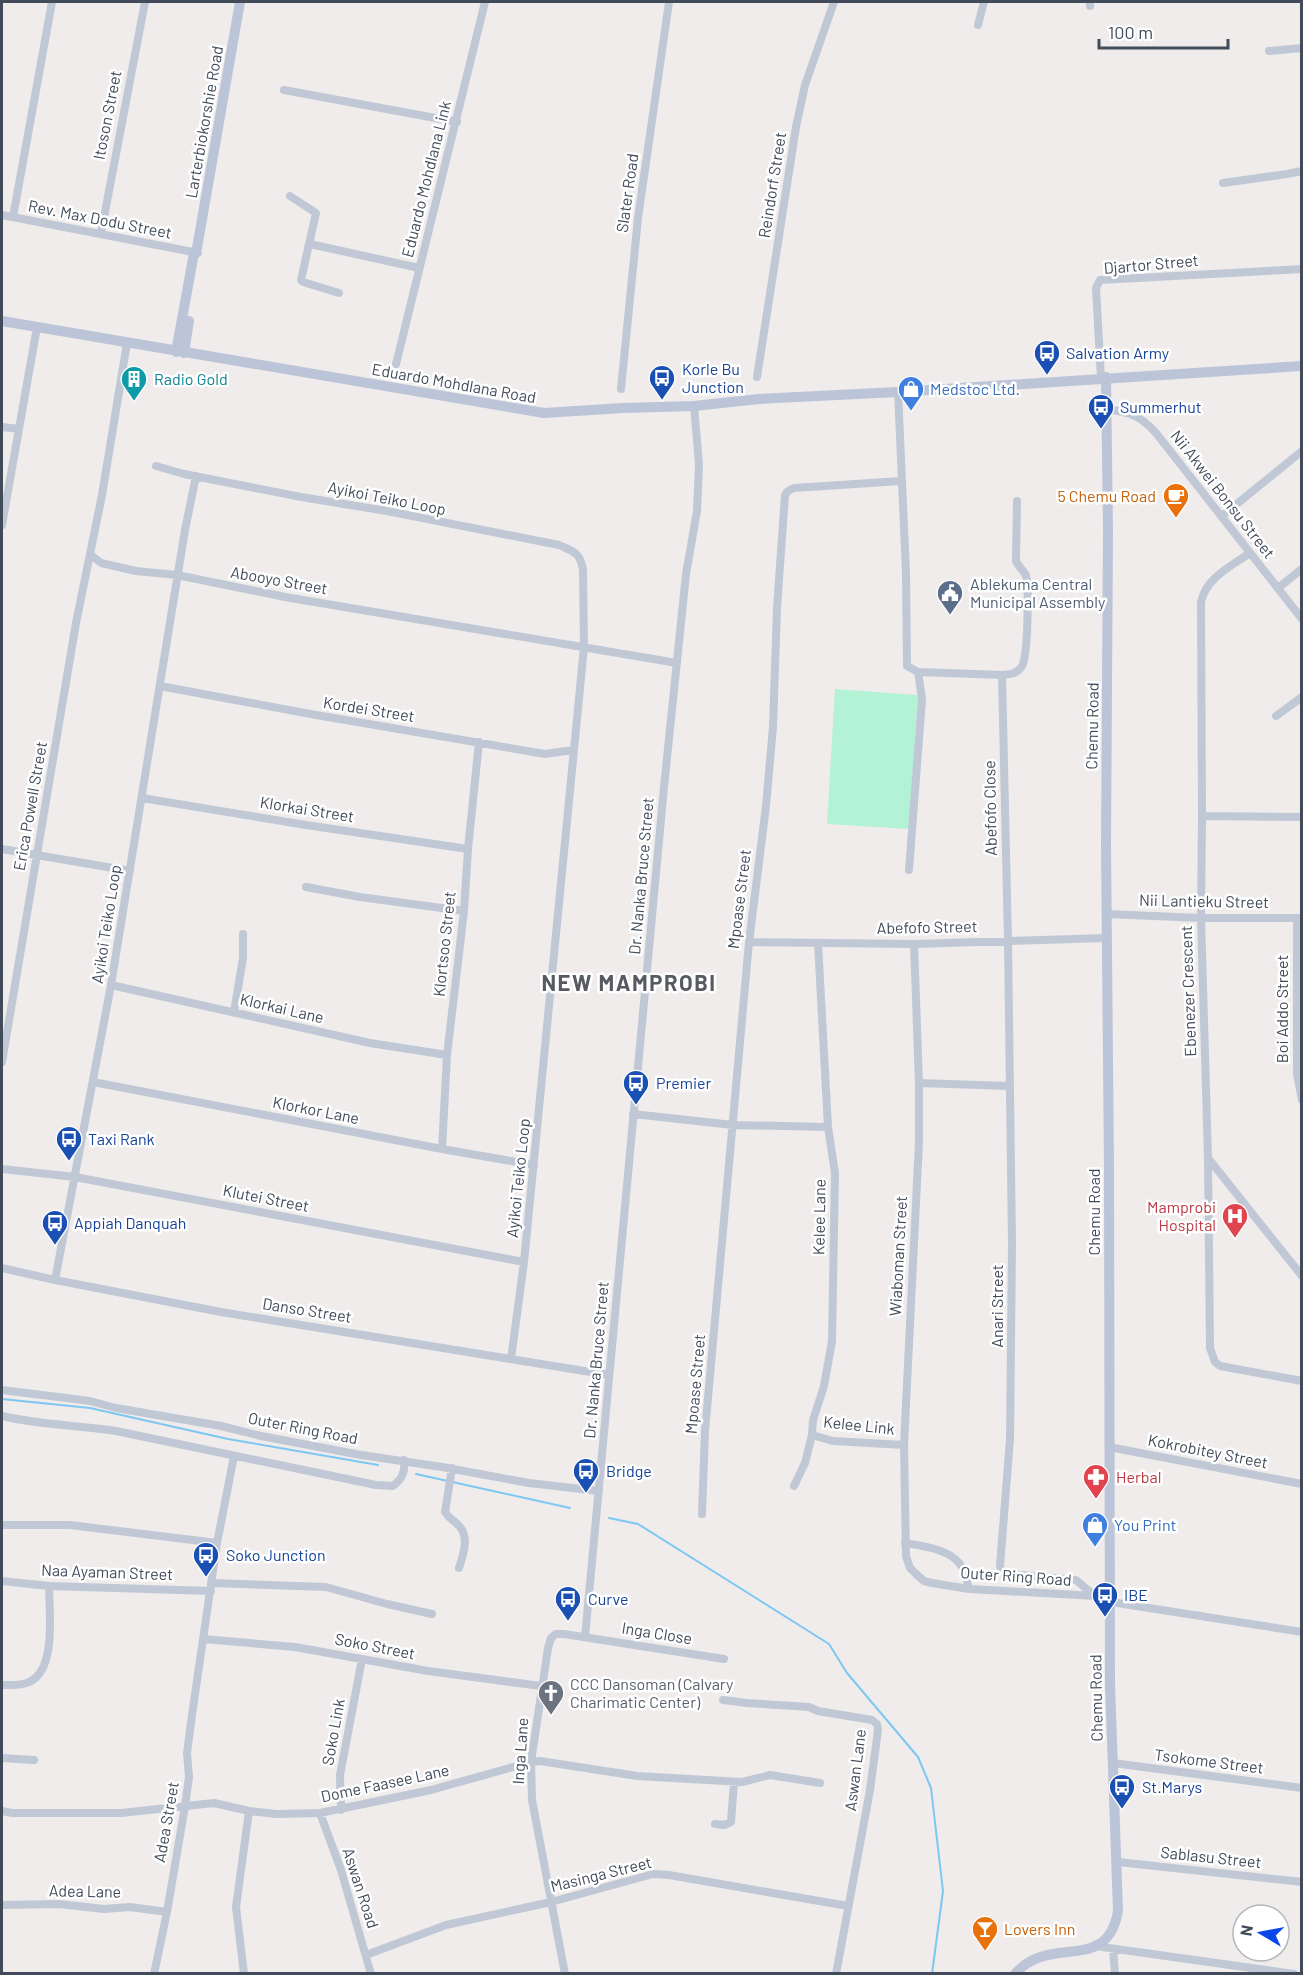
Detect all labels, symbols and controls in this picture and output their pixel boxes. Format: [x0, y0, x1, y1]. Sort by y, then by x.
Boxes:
scale bar [1099, 12, 1228, 50]
text: 100 m [1108, 21, 1153, 43]
street label: Larterbiokorshie Road [181, 44, 226, 200]
street label: Itoson Street [89, 69, 124, 161]
street label: Eduardo Mohdlana Link [397, 99, 454, 259]
street label: Reindorf Street [754, 131, 789, 239]
street label: Slater Road [612, 152, 641, 234]
street label: Rev. Max Dodu Street [27, 195, 173, 242]
street label: Djartor Street [1103, 250, 1199, 277]
bus stop icon: Salvation Army [1032, 338, 1062, 376]
place label: Salvation Army [1066, 343, 1170, 362]
street label: Eduardo Mohdlana Road [371, 359, 538, 406]
place label: Korle Bu Junction [682, 359, 744, 396]
bus stop icon: Korle Bu Junction [647, 363, 677, 401]
building icon: Radio Gold [119, 364, 149, 402]
place label: Radio Gold [154, 369, 228, 388]
shop icon: Medstoc Ltd. [896, 374, 926, 412]
place label: Medstoc Ltd. [930, 379, 1020, 398]
bus stop icon: Summerhut [1086, 392, 1116, 430]
place label: Summerhut [1120, 397, 1202, 416]
street label: Nii Akwei Bonsu Street [1167, 426, 1279, 562]
street label: Ayikoi Teiko Loop [326, 477, 448, 518]
cafe icon: 5 Chemu Road [1161, 481, 1191, 519]
place label: 5 Chemu Road [1057, 486, 1156, 505]
street label: Abooyo Street [229, 562, 329, 597]
place label: Ablekuma Central Municipal Assembly [970, 574, 1106, 611]
public building icon: Ablekuma Central Municipal Assembly [935, 578, 965, 616]
street label: Chemu Road [1081, 682, 1102, 770]
street label: Kordei Street [322, 692, 416, 725]
street label: Erica Powell Street [9, 740, 50, 872]
street label: Abefofo Close [979, 760, 1000, 856]
street label: Klorkai Street [259, 792, 355, 825]
street label: Dr. Nanka Bruce Street [624, 797, 657, 955]
street label: Mpoase Street [723, 848, 754, 950]
street label: Ayikoi Teiko Loop [87, 863, 124, 985]
street label: Klortsoo Street [429, 890, 458, 998]
street label: Nii Lantieku Street [1139, 890, 1269, 911]
street label: Abefofo Street [876, 916, 978, 937]
street label: Ebenezer Crescent [1176, 925, 1199, 1057]
street label: Boi Addo Street [1272, 955, 1291, 1063]
district label: NEW MAMPROBI [541, 969, 717, 995]
street label: Klorkai Lane [238, 989, 326, 1026]
bus stop icon: Premier [621, 1068, 651, 1106]
place label: Premier [656, 1073, 712, 1092]
street label: Klorkor Lane [271, 1092, 361, 1127]
street label: Ayikoi Teiko Loop [502, 1117, 533, 1239]
bus stop icon: Taxi Rank [54, 1124, 84, 1162]
place label: Taxi Rank [88, 1129, 155, 1148]
street label: Chemu Road [1084, 1168, 1103, 1256]
street label: Kelee Lane [808, 1179, 829, 1255]
street label: Klutei Street [222, 1180, 311, 1215]
street label: Wiaboman Street [885, 1195, 910, 1317]
place label: Mamprobi Hospital [1147, 1197, 1216, 1234]
hospital icon: Mamprobi Hospital [1220, 1201, 1250, 1239]
bus stop icon: Appiah Danquah [40, 1208, 70, 1246]
place label: Appiah Danquah [74, 1213, 186, 1232]
street label: Anari Street [987, 1264, 1006, 1348]
street label: Dr. Nanka Bruce Street [579, 1281, 612, 1439]
street label: Danso Street [261, 1293, 353, 1326]
street label: Mpoase Street [681, 1333, 708, 1435]
street label: Outer Ring Road [247, 1408, 360, 1447]
street label: Kelee Link [822, 1411, 896, 1438]
street label: Kokrobitey Street [1147, 1430, 1270, 1471]
bus stop icon: Bridge [571, 1456, 601, 1494]
place label: Bridge [606, 1461, 652, 1480]
pharmacy icon: Herbal [1081, 1462, 1111, 1500]
place label: Herbal [1116, 1467, 1161, 1486]
shop icon: You Print [1080, 1510, 1110, 1548]
place label: You Print [1114, 1515, 1176, 1534]
bus stop icon: Soko Junction [191, 1540, 221, 1578]
place label: Soko Junction [226, 1545, 326, 1564]
street label: Naa Ayaman Street [41, 1560, 173, 1583]
street label: Outer Ring Road [960, 1562, 1072, 1589]
bus stop icon: IBE [1090, 1580, 1120, 1618]
bus stop icon: Curve [553, 1584, 583, 1622]
place label: IBE [1124, 1585, 1148, 1604]
place label: Curve [588, 1589, 628, 1608]
street label: Inga Close [621, 1618, 694, 1647]
street label: Soko Street [333, 1628, 417, 1663]
street label: Chemu Road [1085, 1654, 1106, 1742]
place label: CCC Dansoman (Calvary Charimatic Center) [570, 1674, 734, 1711]
church icon: CCC Dansoman (Calvary Charimatic Center) [536, 1678, 566, 1716]
street label: Soko Link [317, 1697, 348, 1767]
street label: Inga Lane [508, 1717, 531, 1785]
street label: Aswan Lane [840, 1728, 869, 1812]
street label: Tsokome Street [1153, 1744, 1265, 1777]
street label: Dome Faasee Lane [319, 1760, 451, 1805]
bus stop icon: St.Marys [1107, 1772, 1137, 1810]
place label: St.Marys [1142, 1777, 1202, 1796]
street label: Adea Street [149, 1780, 182, 1864]
street label: Sablasu Street [1160, 1842, 1262, 1871]
street label: Aswan Road [340, 1845, 383, 1931]
street label: Masinga Street [548, 1852, 653, 1895]
street label: Adea Lane [49, 1880, 121, 1901]
north arrow [1231, 1903, 1291, 1963]
bar icon: Lovers Inn [970, 1914, 1000, 1952]
place label: Lovers Inn [1004, 1919, 1075, 1938]
text: N [1235, 1923, 1256, 1937]

